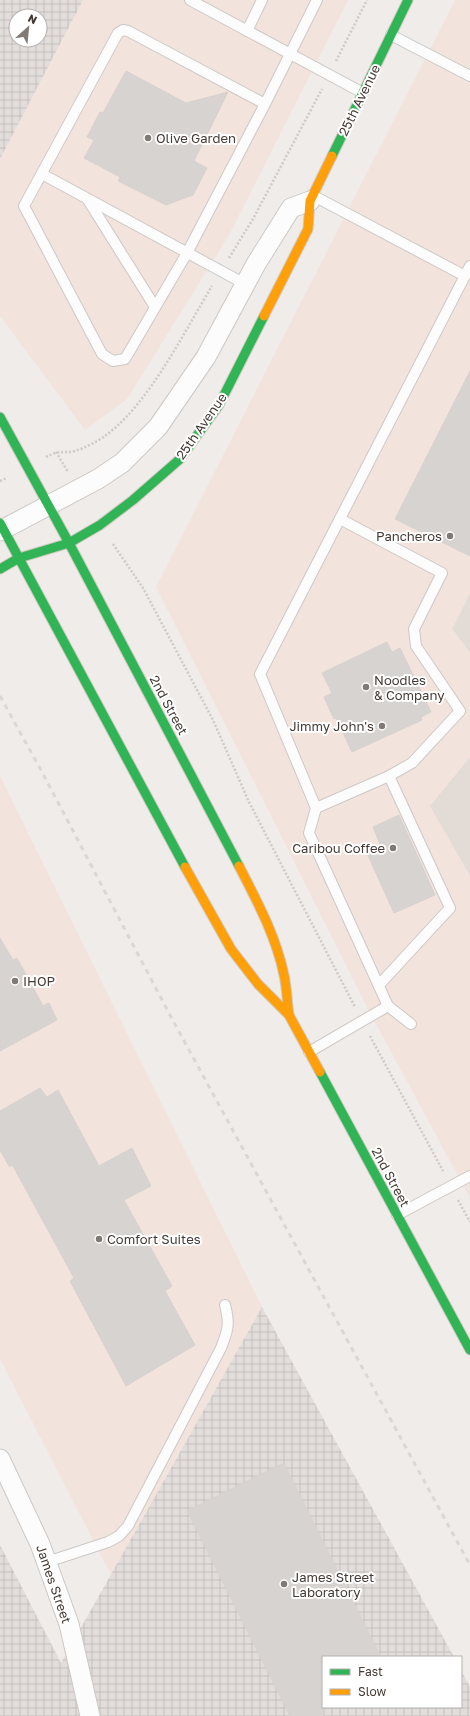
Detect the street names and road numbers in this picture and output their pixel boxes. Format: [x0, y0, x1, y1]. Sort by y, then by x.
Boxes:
street label: 25th Avenue [335, 62, 383, 138]
street label: 25th Avenue [172, 390, 230, 462]
street label: 2nd Street [147, 672, 191, 738]
street label: 2nd Street [369, 1144, 413, 1210]
street label: James Street [33, 1543, 75, 1625]

